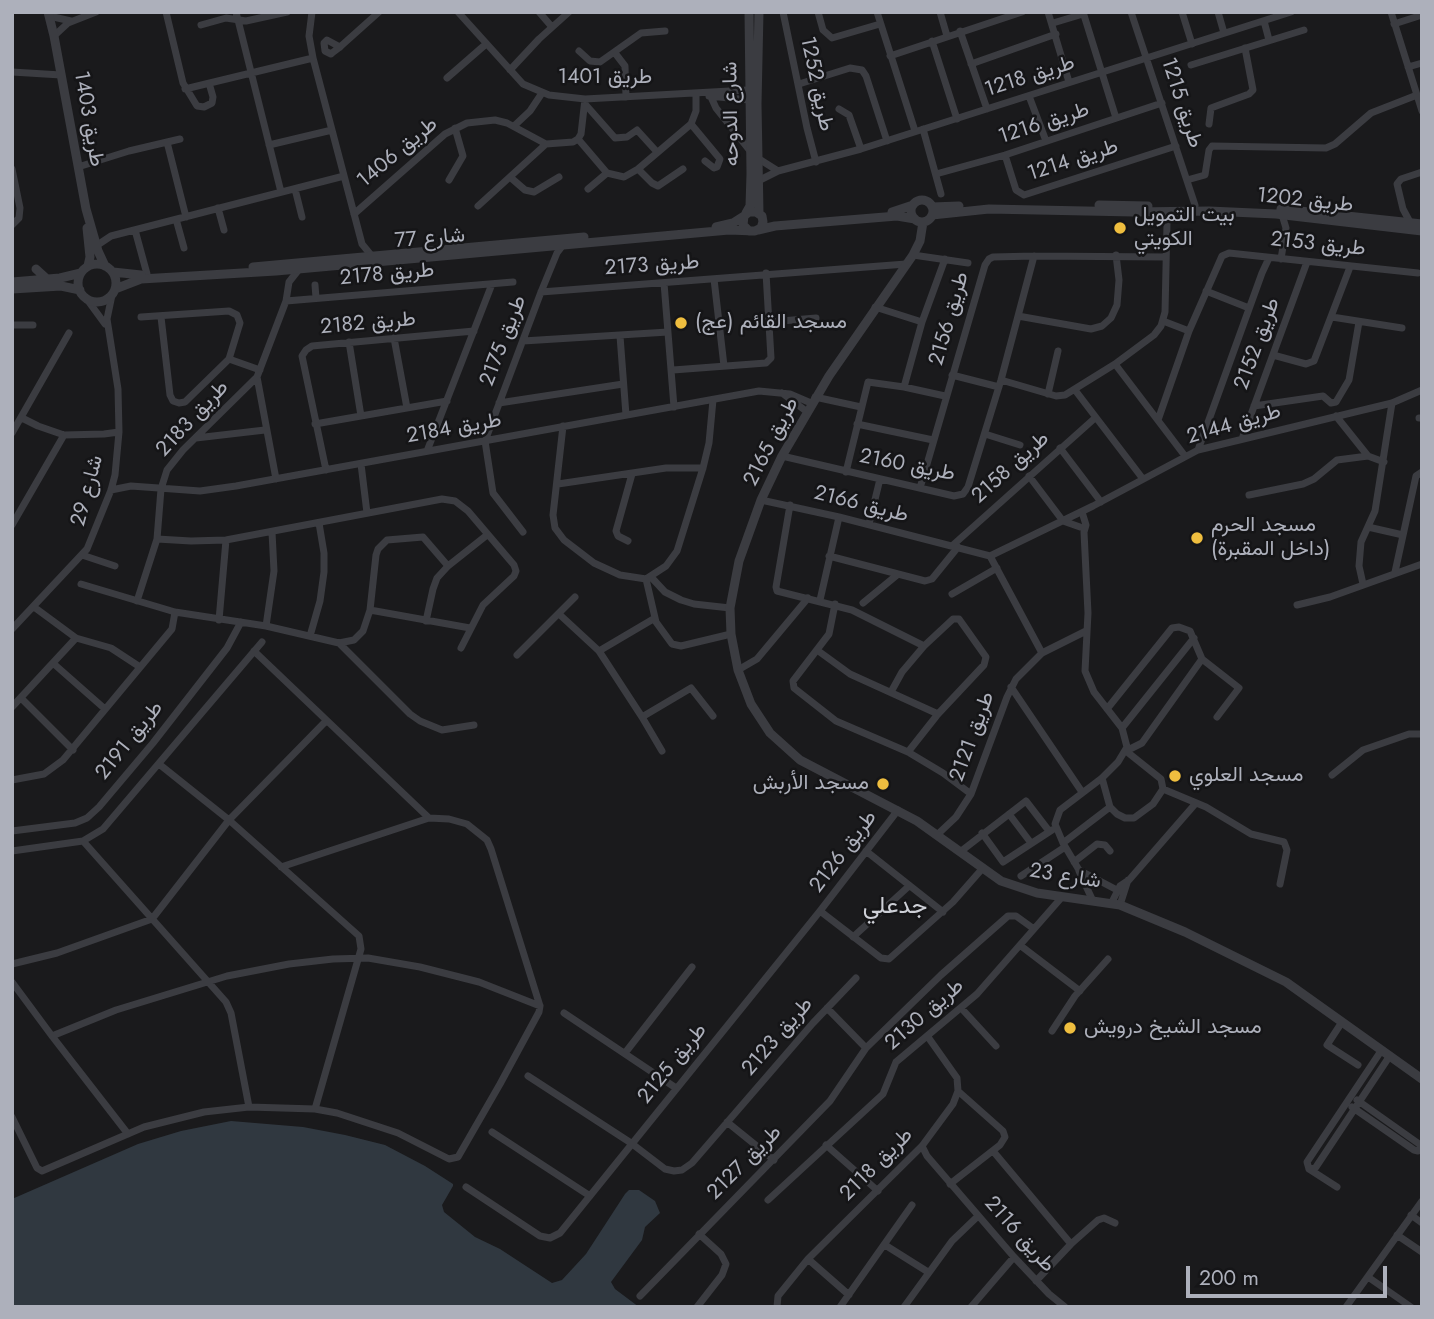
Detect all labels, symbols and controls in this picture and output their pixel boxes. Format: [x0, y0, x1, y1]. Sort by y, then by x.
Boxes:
street label: طريق 1252 [794, 34, 838, 134]
street label: طريق 1218 [982, 51, 1078, 103]
street label: طريق 1215 [1155, 55, 1207, 151]
street label: شارع الدوحه [718, 61, 746, 167]
street label: طريق 1401 [558, 65, 652, 91]
street label: طريق 1403 [67, 69, 109, 169]
street label: طريق 1216 [996, 98, 1092, 150]
street label: طريق 1406 [353, 112, 443, 194]
street label: طريق 1214 [1024, 135, 1122, 187]
street label: طريق 1202 [1256, 183, 1354, 219]
place label: بيت التمويل الكويتي [1134, 203, 1235, 253]
marker: بيت التمويل الكويتي [1112, 220, 1128, 236]
street label: شارع 77 [394, 223, 466, 255]
street label: طريق 2153 [1269, 227, 1367, 263]
street label: طريق 2173 [604, 250, 700, 282]
street label: طريق 2178 [339, 258, 435, 292]
street label: طريق 2156 [925, 269, 975, 369]
street label: طريق 2175 [475, 292, 533, 390]
street label: طريق 2152 [1230, 295, 1286, 393]
street label: طريق 2182 [319, 307, 417, 341]
place label: مسجد القائم (عج) [695, 310, 847, 336]
marker: مسجد القائم (عج) [673, 315, 689, 331]
street label: طريق 2183 [151, 376, 235, 462]
street label: طريق 2165 [739, 393, 805, 491]
street label: طريق 2144 [1184, 400, 1284, 450]
street label: طريق 2184 [405, 408, 503, 450]
street label: طريق 2158 [967, 427, 1055, 509]
street label: طريق 2160 [857, 444, 957, 488]
street label: شارع 29 [66, 453, 110, 529]
street label: طريق 2166 [811, 481, 911, 529]
place label: مسجد الحرم (داخل المقبرة) [1211, 513, 1330, 563]
marker: مسجد الحرم (داخل المقبرة) [1189, 530, 1205, 546]
street label: طريق 2121 [945, 689, 1001, 785]
street label: طريق 2191 [91, 697, 169, 785]
place label: مسجد العلوي [1189, 763, 1303, 789]
marker: مسجد العلوي [1167, 768, 1183, 784]
place label: مسجد الأربش [753, 771, 869, 797]
marker: مسجد الأربش [875, 776, 891, 792]
street label: طريق 2126 [805, 806, 883, 898]
street label: شارع 23 [1027, 859, 1103, 895]
district label: جدعلي [863, 893, 927, 921]
street label: طريق 2130 [880, 974, 970, 1056]
street label: طريق 2123 [737, 993, 819, 1081]
place label: مسجد الشيخ درويش [1084, 1015, 1262, 1041]
street label: طريق 2125 [633, 1019, 713, 1109]
marker: مسجد الشيخ درويش [1062, 1020, 1078, 1036]
street label: طريق 2127 [702, 1120, 788, 1206]
street label: طريق 2118 [835, 1123, 919, 1207]
street label: طريق 2116 [978, 1192, 1060, 1278]
scale bar [1189, 1252, 1390, 1296]
text: 200 m [1199, 1263, 1259, 1293]

